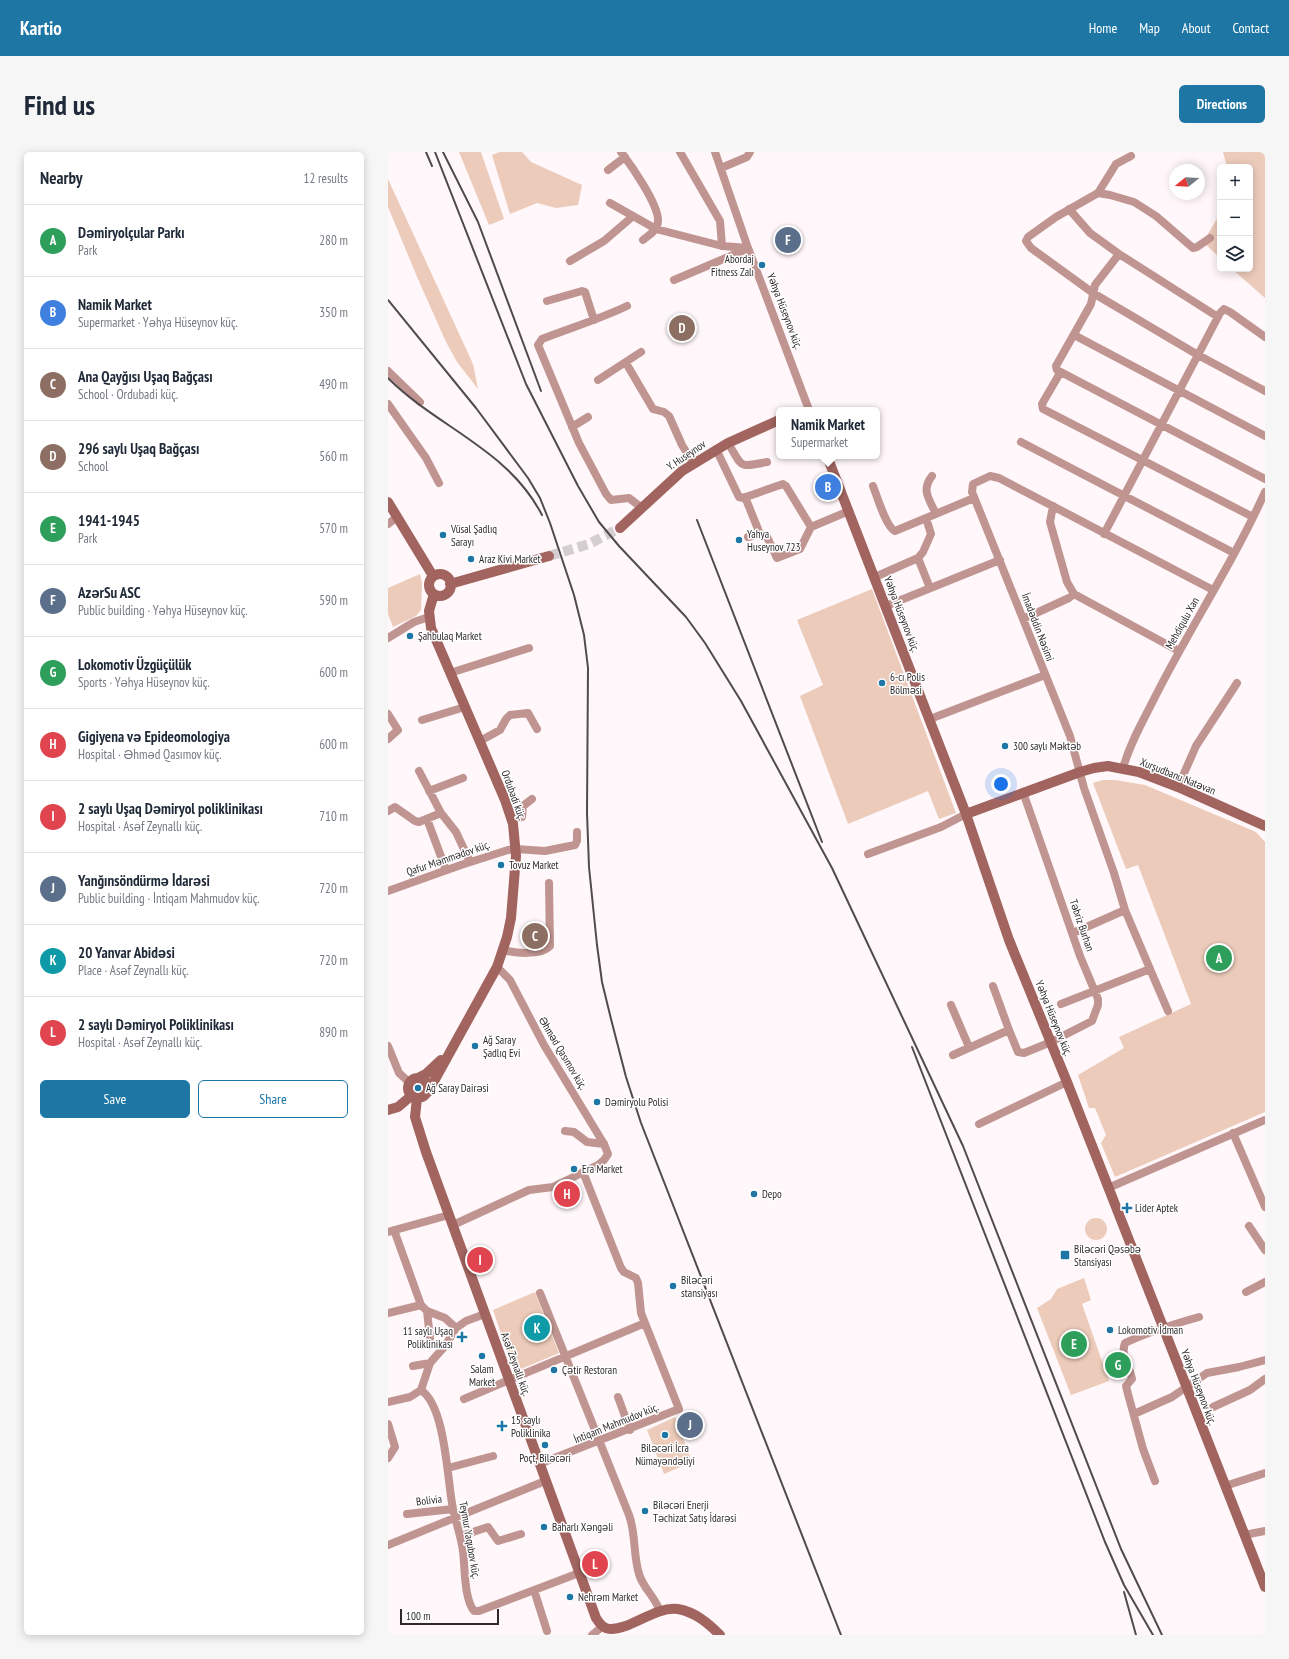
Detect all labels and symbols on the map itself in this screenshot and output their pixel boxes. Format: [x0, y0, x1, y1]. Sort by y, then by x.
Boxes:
north arrow [1169, 164, 1205, 200]
pin: F [775, 225, 801, 255]
place label: Abordaj Fitness Zalı [711, 252, 754, 279]
marker: Abordaj Fitness Zalı [757, 260, 767, 270]
street label: Yəhya Hüseynov küç. [764, 271, 806, 351]
pin: D [669, 313, 695, 343]
street label: Y. Huseynov [664, 436, 709, 473]
pin: B [815, 472, 841, 502]
place label: Vüsal Şadlıq Sarayı [450, 522, 497, 549]
place label: Yahya Huseynov 723 [747, 527, 801, 554]
marker: Vüsal Şadlıq Sarayı [438, 530, 448, 540]
marker: Yahya Huseynov 723 [734, 535, 744, 545]
place label: Araz Kivi Market [479, 552, 541, 566]
marker: Araz Kivi Market [466, 554, 476, 564]
street label: Yəhya Hüseynov küç. [881, 574, 923, 654]
street label: İmadəddin Nəsimi [1019, 591, 1057, 663]
street label: Mehdiqulu Xan [1162, 595, 1202, 651]
place label: Şahbulaq Market [418, 629, 482, 643]
marker: Şahbulaq Market [405, 631, 415, 641]
place label: 6-cı Polis Bölməsi [890, 670, 925, 697]
marker: 6-cı Polis Bölməsi [877, 678, 887, 688]
place label: 300 saylı Məktəb [1013, 739, 1081, 753]
marker: 300 saylı Məktəb [1000, 741, 1010, 751]
street label: Xurşudbanu Natəvan [1138, 754, 1218, 798]
street label: Ordubadi küç. [499, 768, 530, 822]
your location [991, 774, 1011, 794]
street label: Qafur Məmmədov küç. [404, 837, 492, 879]
place label: Tovuz Market [509, 858, 559, 872]
marker: Tovuz Market [496, 860, 506, 870]
street label: Təbriz Burhan [1067, 897, 1098, 953]
pin: C [522, 921, 548, 951]
pin: A [1206, 943, 1232, 973]
street label: Yəhya Hüseynov küç. [1032, 978, 1076, 1058]
street label: Əhməd Qasımov küç. [536, 1014, 590, 1092]
place label: Ağ Saray Şadlıq Evi [483, 1033, 520, 1060]
marker: Ağ Saray Şadlıq Evi [470, 1041, 480, 1051]
place label: Ağ Saray Dairəsi [426, 1081, 489, 1095]
marker: Ağ Saray Dairəsi [413, 1083, 423, 1093]
place label: Dəmiryolu Polisi [605, 1095, 668, 1109]
marker: Dəmiryolu Polisi [592, 1097, 602, 1107]
place label: Era Market [582, 1162, 623, 1176]
marker: Era Market [569, 1164, 579, 1174]
pin: H [554, 1179, 580, 1209]
place label: Depo [762, 1187, 782, 1201]
marker: Depo [749, 1189, 759, 1199]
place label: Lider Aptek [1135, 1201, 1179, 1215]
marker: Lider Aptek [1122, 1203, 1132, 1213]
place label: Biləcəri Qəsəbə Stansiyası [1074, 1242, 1141, 1269]
pin: I [467, 1245, 493, 1275]
marker: Biləcəri Qəsəbə Stansiyası [1059, 1249, 1071, 1261]
place label: Biləcəri stansiyası [681, 1273, 718, 1300]
marker: Biləcəri stansiyası [668, 1281, 678, 1291]
pin: K [524, 1313, 550, 1343]
place label: Lokomotiv İdman [1118, 1323, 1183, 1337]
place label: 11 saylı Uşaq Poliklinikası [403, 1324, 453, 1351]
marker: Lokomotiv İdman [1105, 1325, 1115, 1335]
pin: E [1061, 1329, 1087, 1359]
street label: Asəf Zeynallı küç. [498, 1330, 534, 1398]
marker: 11 saylı Uşaq Poliklinikası [456, 1331, 468, 1343]
street label: Yəhya Hüseynov küç. [1178, 1347, 1220, 1427]
pin: G [1105, 1350, 1131, 1380]
marker: Salam Market [477, 1351, 487, 1361]
place label: Salam Market [469, 1362, 495, 1389]
place label: Çətir Restoran [562, 1363, 617, 1377]
marker: Çətir Restoran [549, 1365, 559, 1375]
street label: İntiqam Mahmudov küç. [572, 1400, 660, 1446]
pin: J [677, 1410, 703, 1440]
place label: 15 saylı Poliklinika [511, 1413, 550, 1440]
marker: 15 saylı Poliklinika [496, 1420, 508, 1432]
marker: Biləcəri İcra Nümayəndəliyi [660, 1430, 670, 1440]
marker: Poçt, Biləcəri [540, 1440, 550, 1450]
place label: Biləcəri İcra Nümayəndəliyi [635, 1441, 695, 1468]
place label: Poçt, Biləcəri [519, 1451, 571, 1465]
street label: Bolivia [415, 1491, 443, 1509]
place label: Biləcəri Enerji Təchizat Satış İdarəsi [653, 1498, 736, 1525]
street label: Teymur Yaqubov küç. [456, 1500, 484, 1580]
marker: Biləcəri Enerji Təchizat Satış İdarəsi [640, 1506, 650, 1516]
place label: Baharlı Xəngəli [552, 1520, 613, 1534]
marker: Baharlı Xəngəli [539, 1522, 549, 1532]
pin: L [582, 1549, 608, 1579]
place label: Nehrəm Market [578, 1590, 638, 1604]
marker: Nehrəm Market [565, 1592, 575, 1602]
scale bar [400, 1607, 499, 1626]

